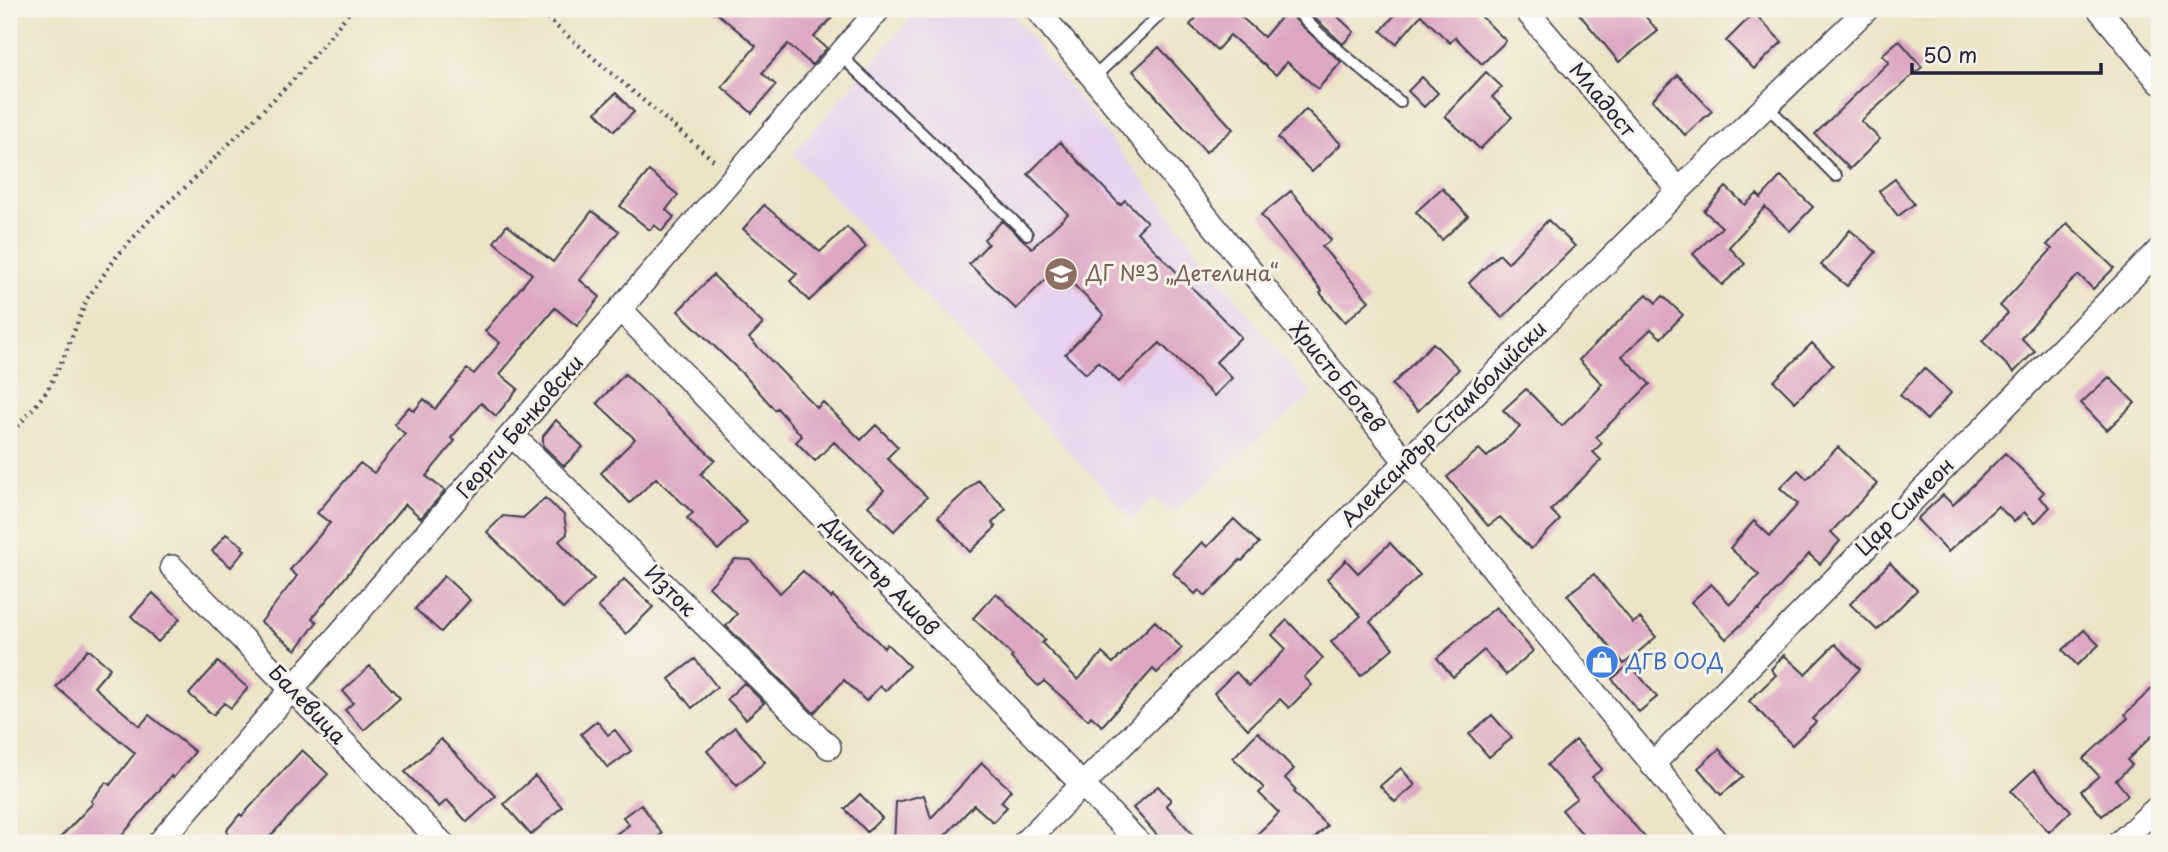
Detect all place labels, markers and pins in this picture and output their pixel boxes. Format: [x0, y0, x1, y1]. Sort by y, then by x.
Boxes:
school or university icon: ДГ №3 „Детелина“ [1042, 255, 1080, 293]
place label: ДГ №3 „Детелина“ [1085, 256, 1279, 288]
shop icon: ДГВ ООД [1583, 643, 1621, 681]
place label: ДГВ ООД [1625, 644, 1724, 676]

